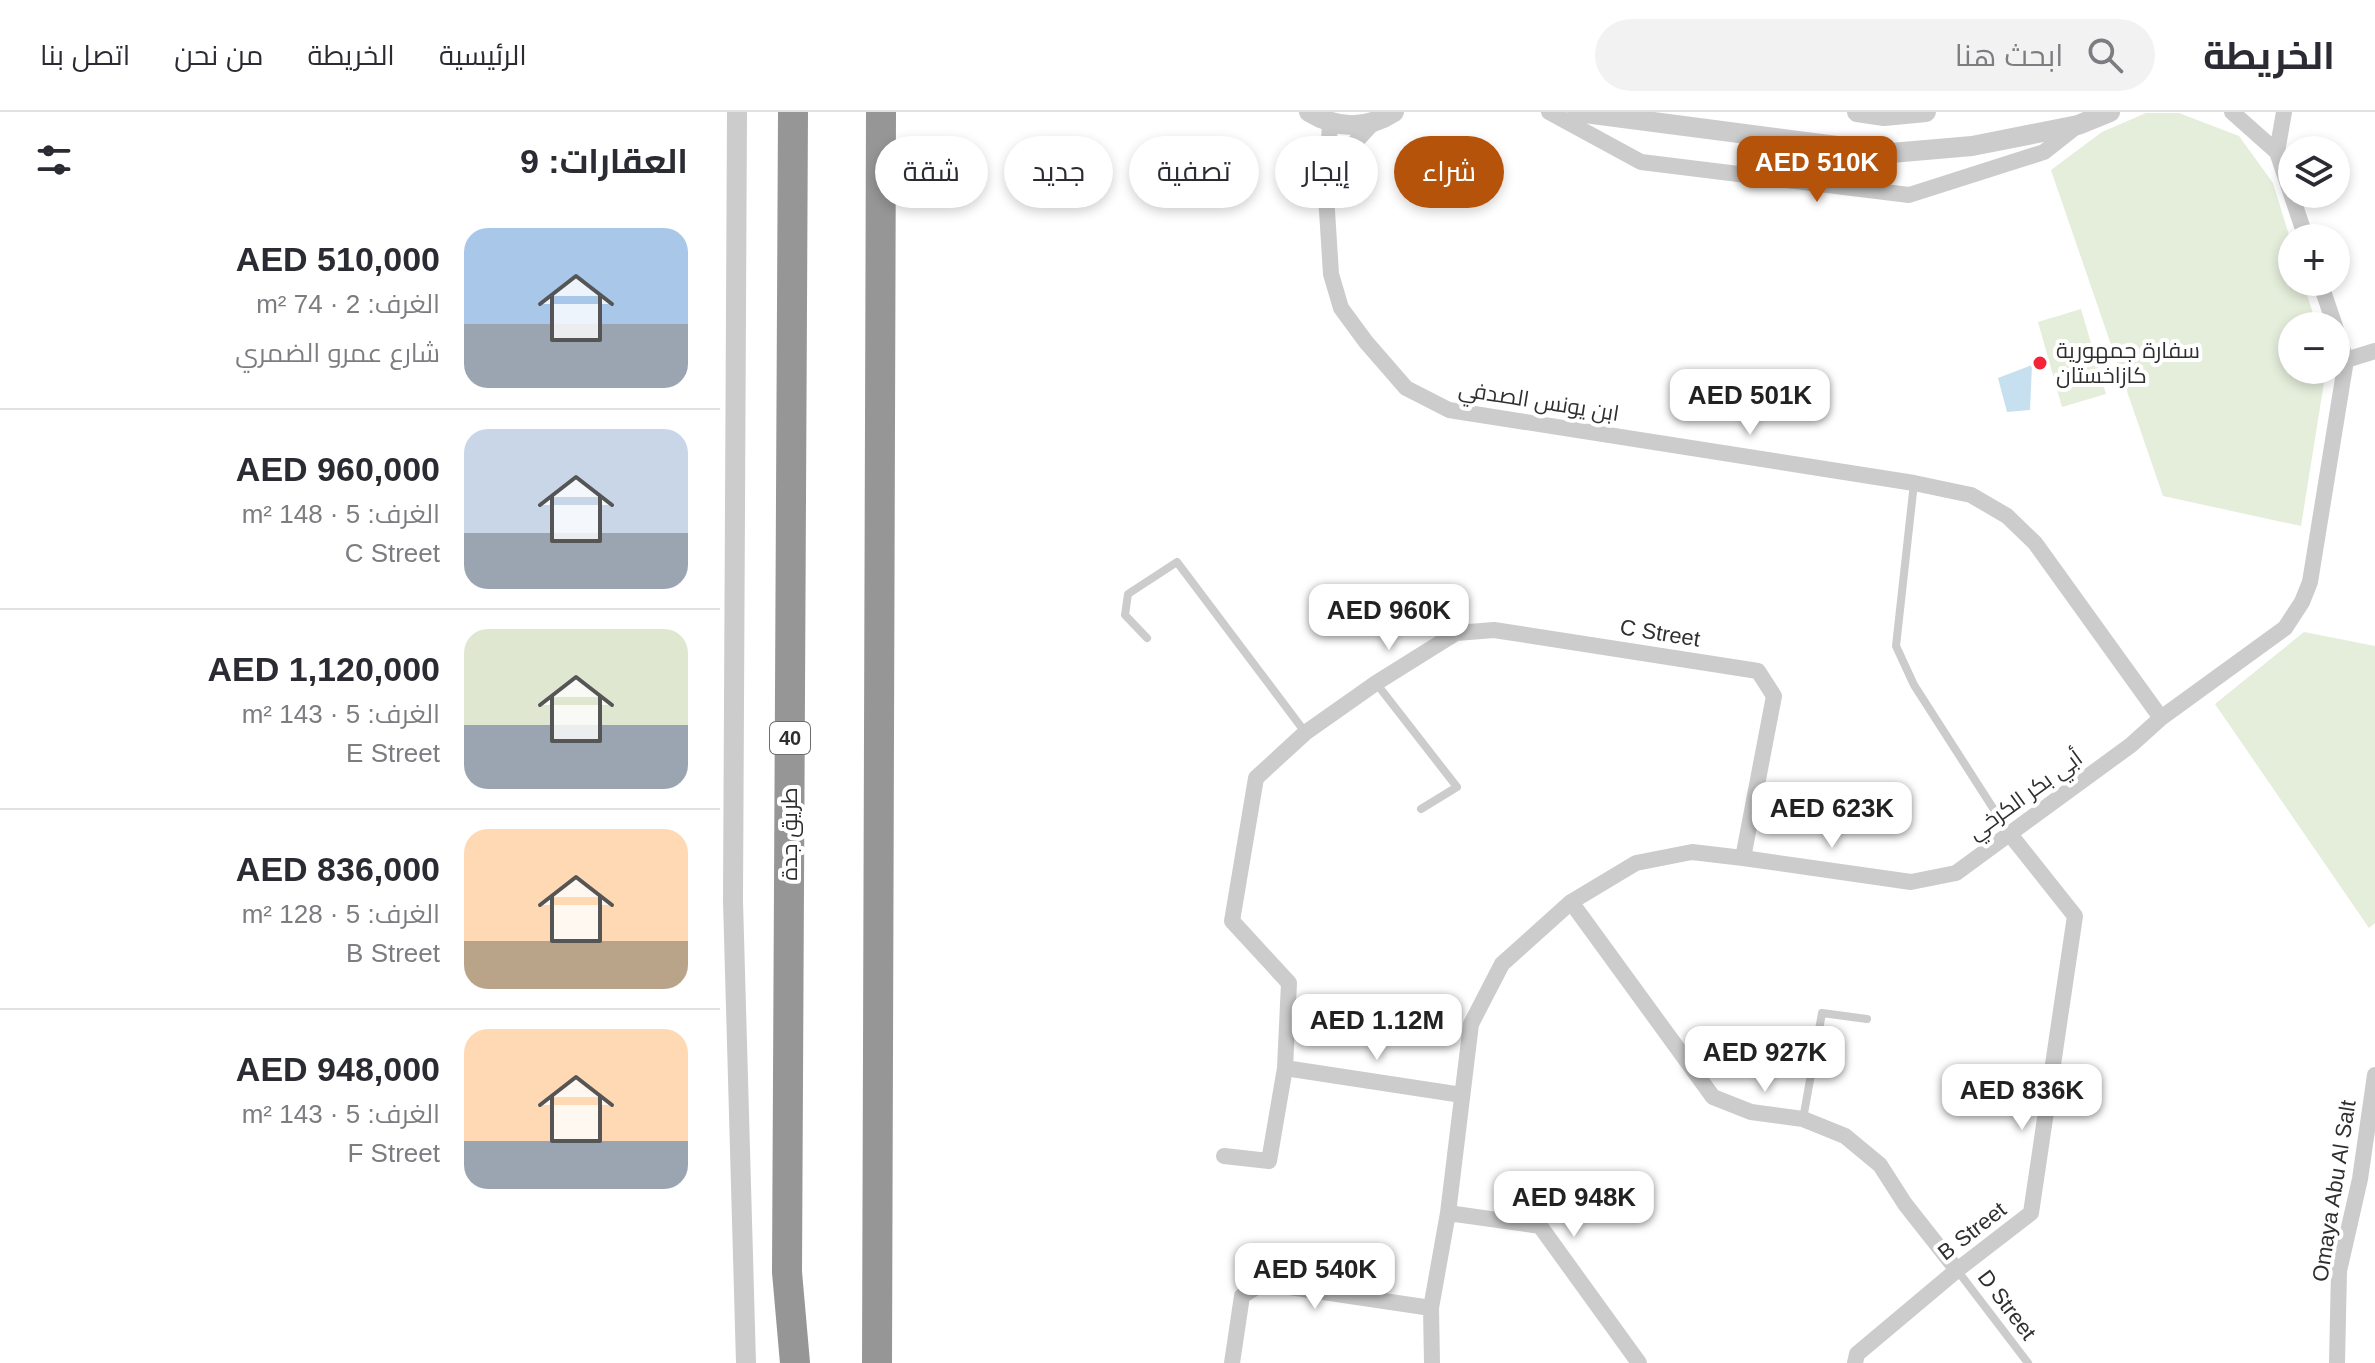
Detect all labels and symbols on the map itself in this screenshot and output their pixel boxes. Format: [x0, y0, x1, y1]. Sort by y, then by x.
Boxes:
pin: AED 510K [1734, 136, 1900, 204]
place label: سفارة جمهورية كازاخستان [2056, 338, 2200, 388]
marker: سفارة جمهورية كازاخستان [2031, 354, 2049, 372]
pin: AED 501K [1667, 369, 1833, 437]
street label: ابن يونس الصدفي [1456, 376, 1621, 430]
pin: AED 960K [1306, 584, 1472, 652]
street label: C Street [1618, 614, 1702, 652]
road number: 40 [770, 722, 810, 754]
street label: أبي بكر الكرخي [1962, 744, 2089, 848]
pin: AED 623K [1749, 782, 1915, 850]
street label: طريق جدة [777, 787, 803, 881]
pin: AED 1.12M [1285, 994, 1469, 1062]
pin: AED 927K [1682, 1026, 1848, 1094]
pin: AED 836K [1939, 1064, 2105, 1132]
street label: Omaya Abu Al Salt [2307, 1098, 2361, 1284]
pin: AED 948K [1491, 1171, 1657, 1239]
street label: B Street [1933, 1197, 2011, 1265]
pin: AED 540K [1232, 1243, 1398, 1311]
street label: D Street [1973, 1265, 2041, 1345]

